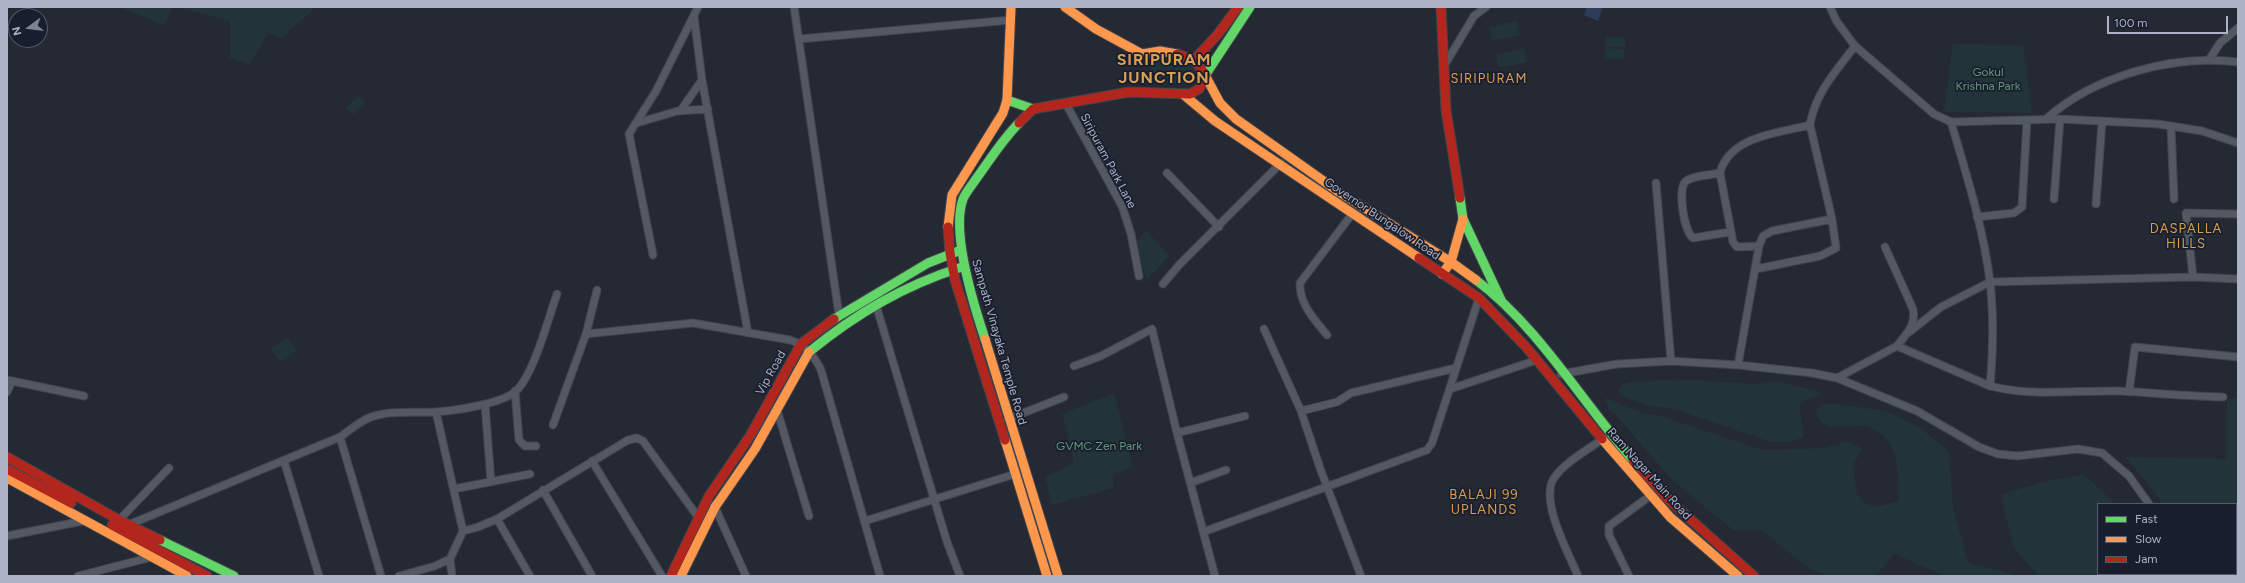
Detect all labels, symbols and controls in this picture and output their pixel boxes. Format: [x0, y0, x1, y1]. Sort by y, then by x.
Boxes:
north arrow [8, 8, 48, 48]
scale bar [2109, 8, 2230, 34]
text: 100 m [2114, 16, 2148, 30]
text: N [10, 25, 24, 37]
district label: SIRIPURAM JUNCTION [1117, 50, 1211, 88]
park label: Gokul Krishna Park [1955, 65, 2021, 93]
district label: SIRIPURAM [1451, 71, 1527, 87]
street label: Siripuram Park Lane [1077, 111, 1139, 211]
street label: Governor Bungalow Road [1321, 175, 1443, 263]
district label: DASPALLA HILLS [2150, 221, 2222, 252]
street label: Sampath Vinayaka Temple Road [968, 258, 1030, 426]
street label: Vip Road [753, 348, 789, 398]
street label: Ram Nagar Main Road [1604, 425, 1694, 523]
park label: GVMC Zen Park [1056, 439, 1142, 453]
district label: BALAJI 99 UPLANDS [1449, 487, 1519, 518]
legend [2097, 503, 2237, 575]
text: Fast [2135, 512, 2158, 526]
text: Slow [2135, 532, 2161, 546]
text: Jam [2135, 552, 2158, 566]

